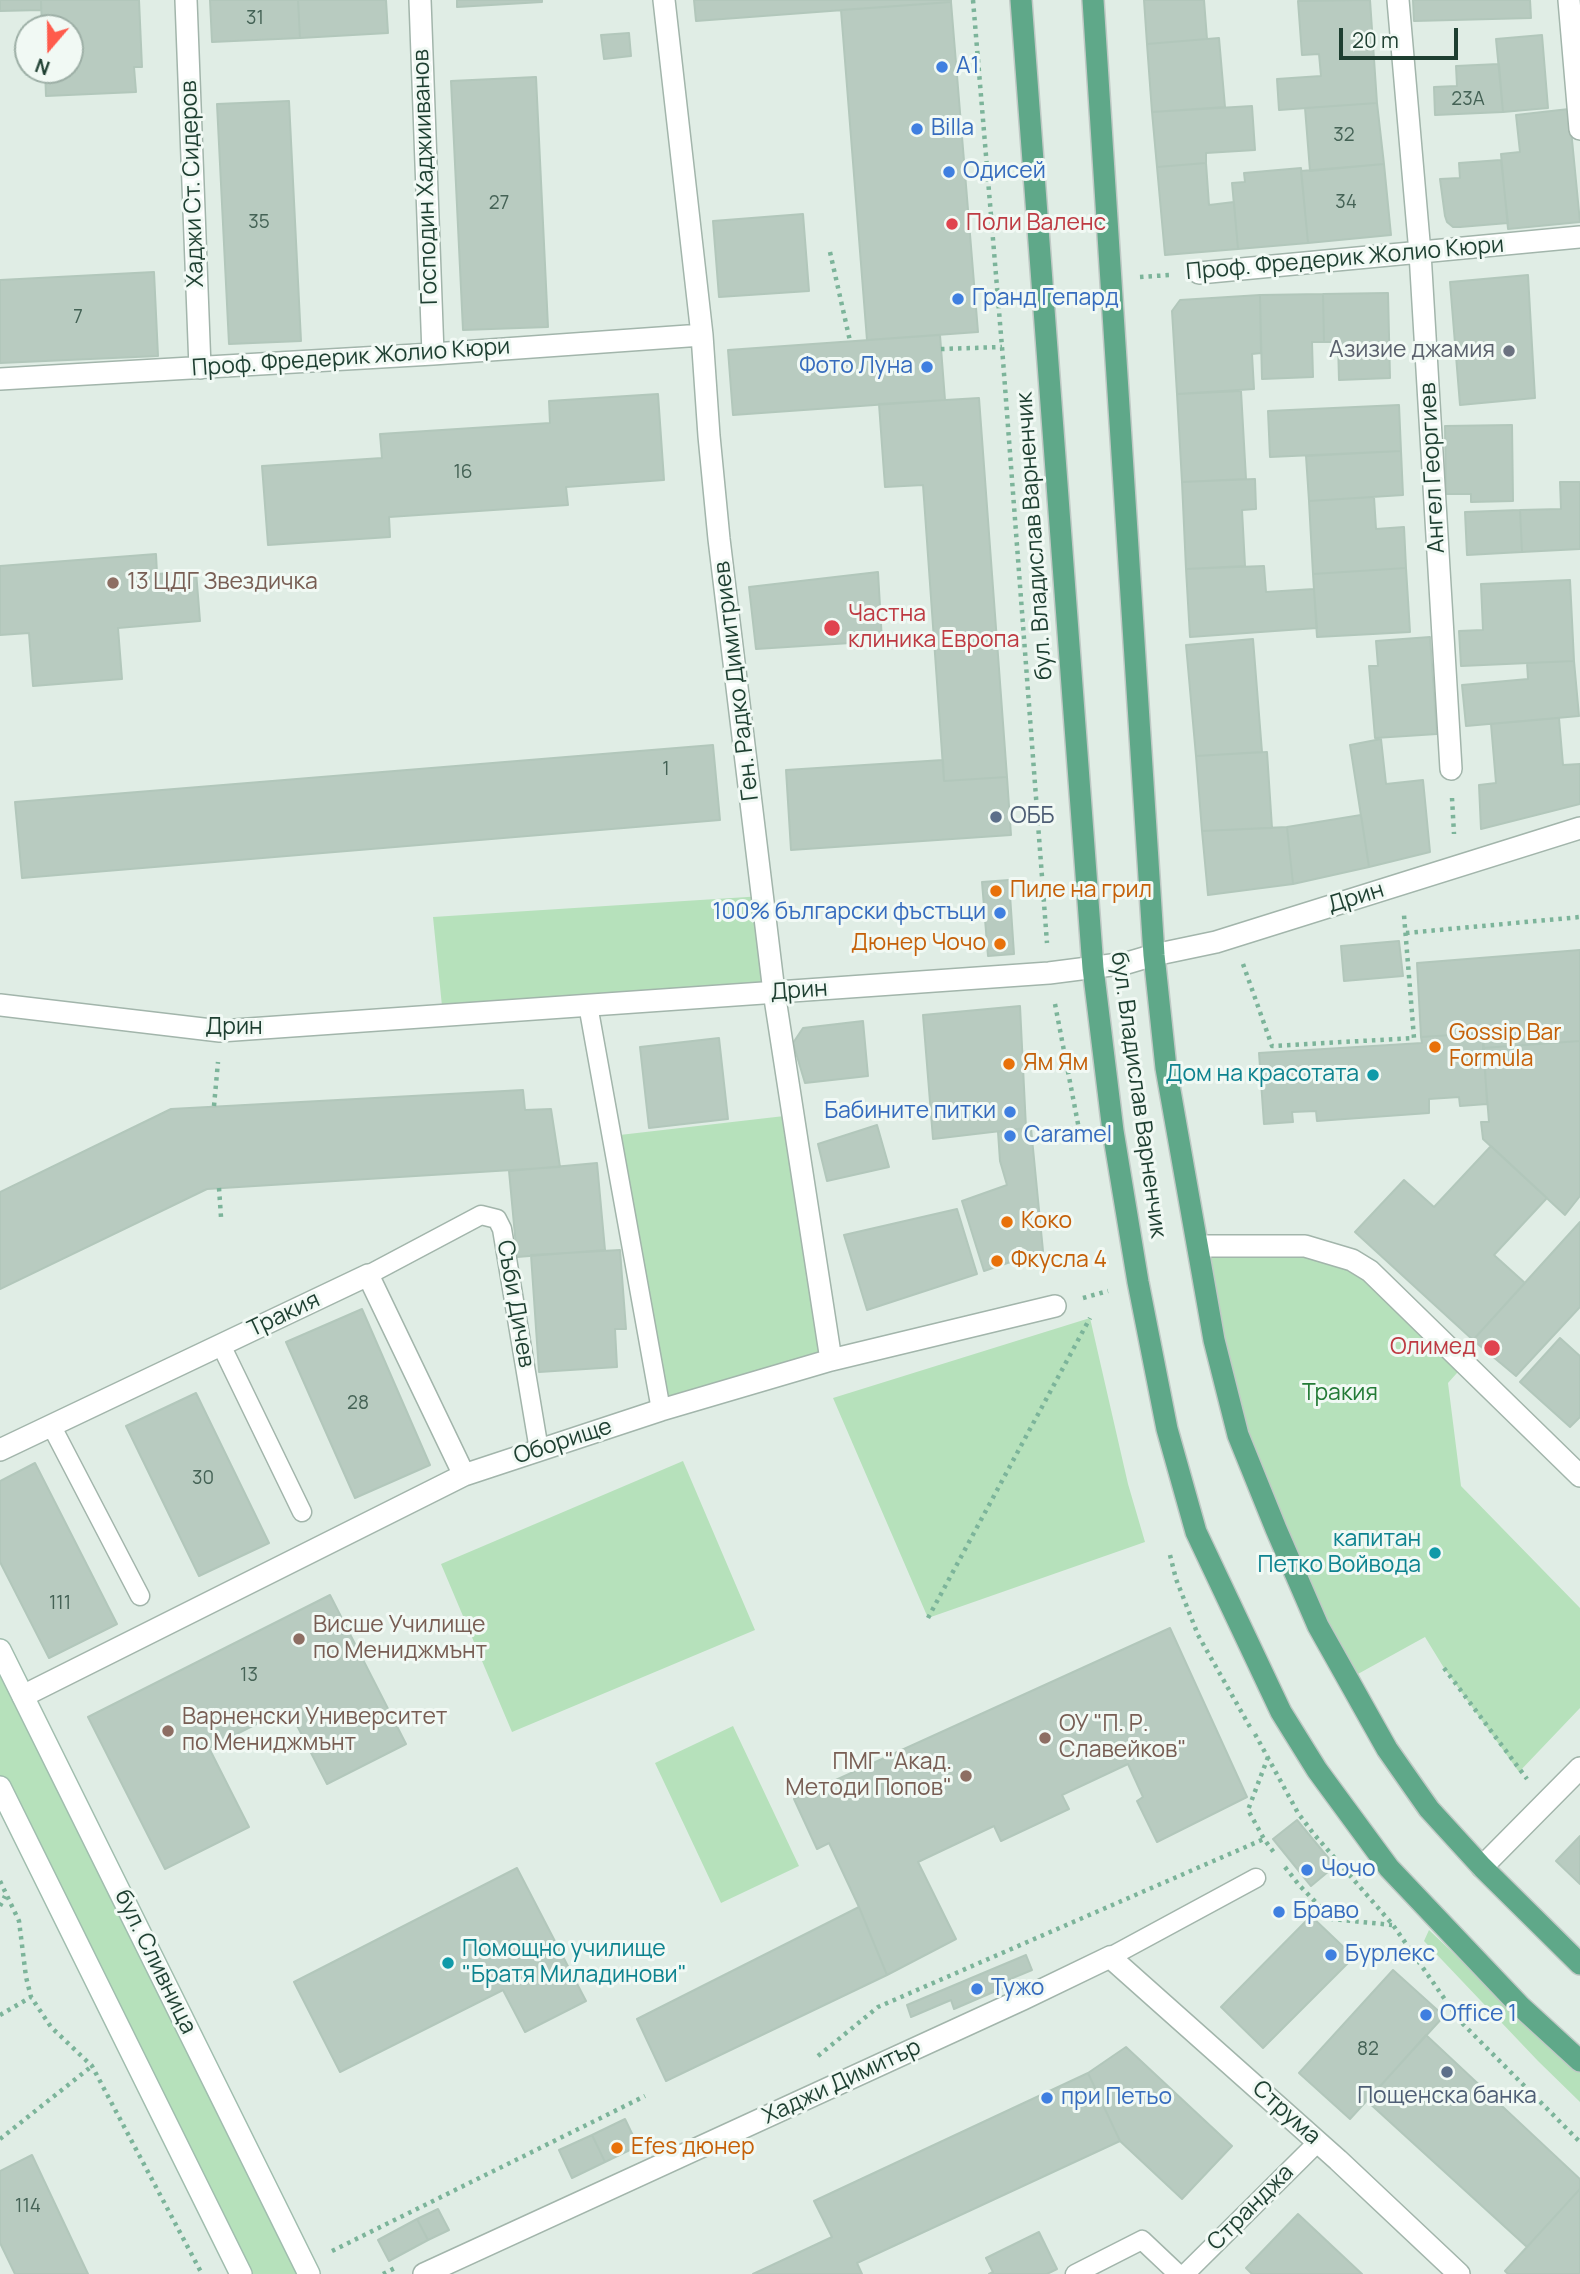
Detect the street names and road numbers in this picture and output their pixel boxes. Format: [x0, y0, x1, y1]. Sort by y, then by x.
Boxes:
street label: Господин Хаджииванов [408, 49, 444, 305]
street label: Хаджи Ст. Сидеров [176, 80, 210, 288]
street label: Проф. Фредерик Жолио Кюри [1185, 231, 1505, 287]
street label: Проф. Фредерик Жолио Кюри [191, 333, 511, 383]
street label: Ангел Георгиев [1415, 382, 1451, 554]
street label: бул. Владислав Варненчик [1011, 391, 1059, 681]
street label: Ген. Радко Димитриев [709, 560, 765, 802]
street label: Дрин [1325, 876, 1387, 920]
street label: бул. Владислав Варненчик [1104, 950, 1172, 1240]
street label: Дрин [769, 975, 829, 1007]
street label: Дрин [205, 1014, 263, 1042]
street label: Съби Дичев [490, 1238, 540, 1370]
street label: Тракия [244, 1286, 324, 1344]
street label: Оборище [510, 1413, 616, 1471]
street label: бул. Сливница [108, 1885, 202, 2039]
street label: Хаджи Димитър [759, 2033, 925, 2131]
street label: Струма [1246, 2075, 1326, 2151]
street label: Странджа [1202, 2159, 1300, 2257]

